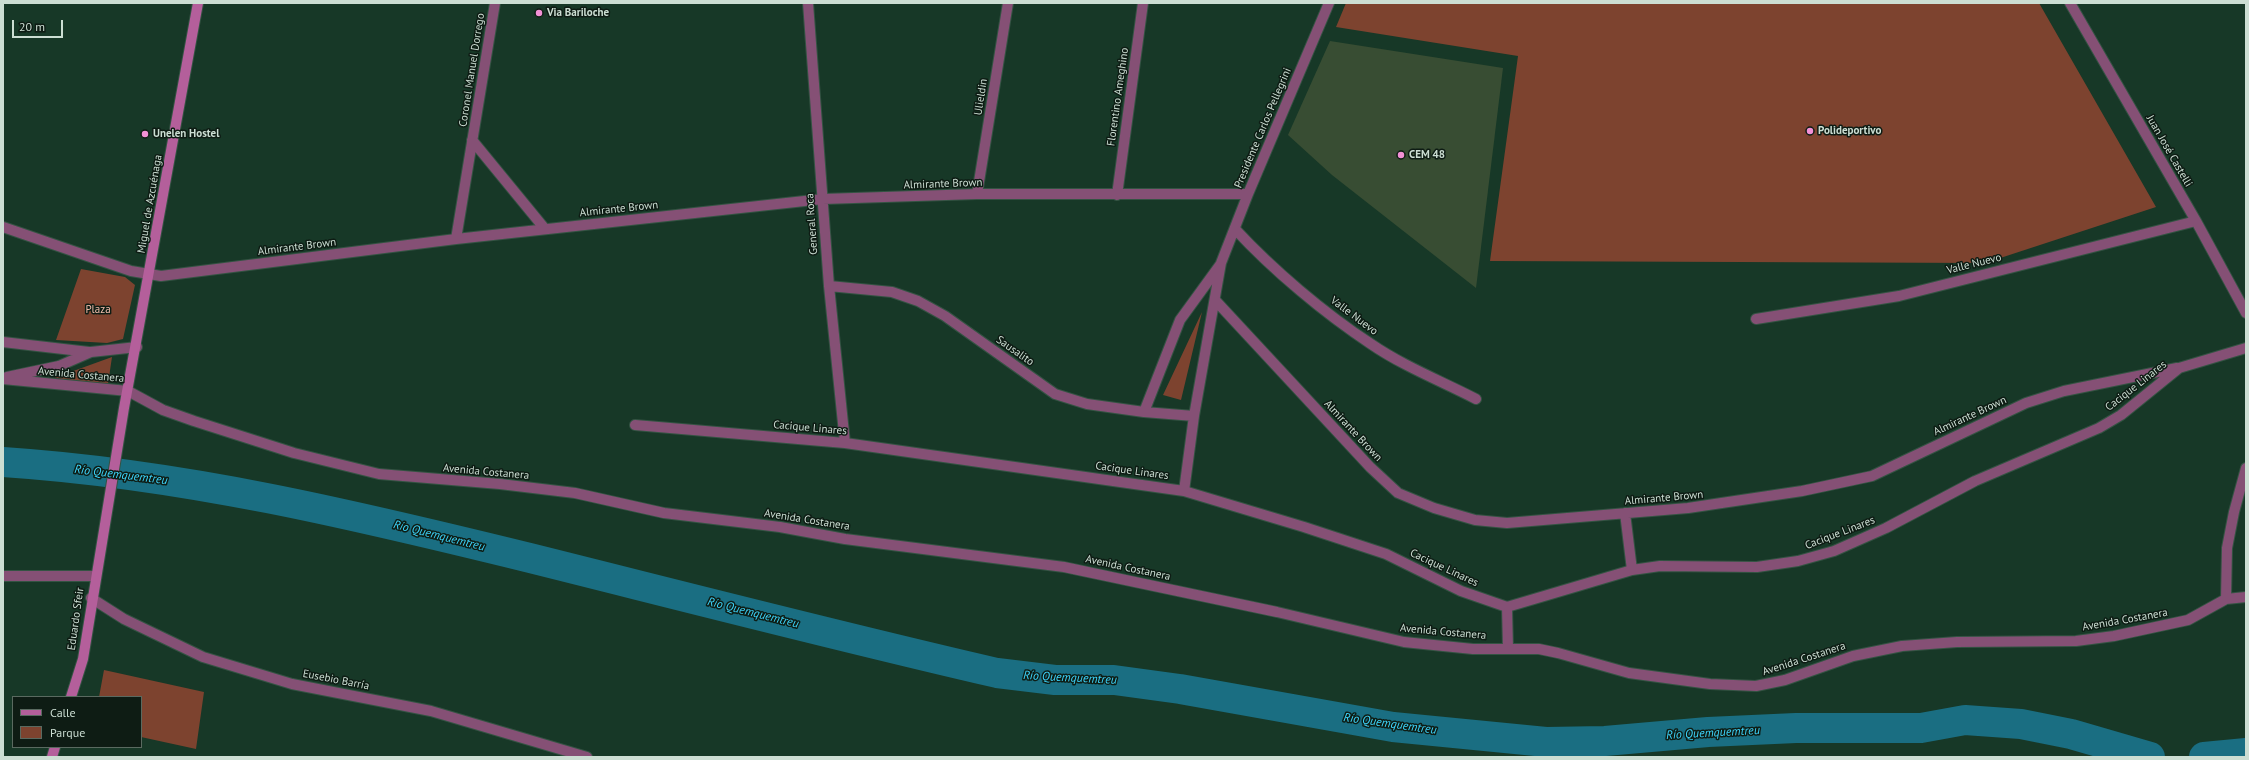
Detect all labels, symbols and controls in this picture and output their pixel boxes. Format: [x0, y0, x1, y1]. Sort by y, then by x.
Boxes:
place label: Via Bariloche [547, 6, 609, 20]
marker: Via Bariloche [534, 8, 544, 18]
scale bar [14, 12, 65, 38]
street label: Coronel Manuel Dorrego [456, 12, 488, 128]
text: 20 m [19, 19, 45, 34]
street label: Florentino Ameghino [1105, 47, 1131, 147]
street label: Presidente Carlos Pellegrini [1232, 66, 1294, 190]
street label: Ulieldin [972, 78, 990, 116]
street label: Juan José Castelli [2143, 113, 2195, 189]
place label: Polideportivo [1818, 124, 1881, 138]
marker: Polideportivo [1805, 126, 1815, 136]
place label: Unelen Hostel [153, 127, 219, 141]
marker: Unelen Hostel [140, 129, 150, 139]
place label: CEM 48 [1409, 148, 1445, 162]
marker: CEM 48 [1396, 150, 1406, 160]
street label: Miguel de Azcuénaga [135, 154, 165, 254]
street label: Almirante Brown [903, 176, 983, 192]
street label: General Roca [803, 193, 821, 255]
street label: Almirante Brown [579, 198, 659, 220]
street label: Almirante Brown [257, 236, 337, 258]
street label: Valle Nuevo [1945, 251, 2003, 277]
street label: Valle Nuevo [1328, 294, 1380, 338]
park label: Plaza [85, 303, 111, 317]
street label: Sausalito [994, 333, 1036, 369]
street label: Cacique Linares [2103, 358, 2169, 414]
street label: Avenida Costanera [37, 365, 125, 385]
street label: Almirante Brown [1931, 393, 2009, 439]
street label: Almirante Brown [1321, 398, 1385, 464]
street label: Cacique Linares [773, 418, 847, 438]
street label: Cacique Linares [1094, 459, 1170, 483]
water label: Río Quemquemtreu [74, 462, 168, 488]
street label: Avenida Costanera [442, 462, 530, 482]
street label: Almirante Brown [1624, 488, 1704, 508]
street label: Avenida Costanera [763, 507, 851, 533]
street label: Cacique Linares [1803, 514, 1877, 552]
water label: Río Quemquemtreu [392, 518, 486, 554]
street label: Cacique Linares [1408, 546, 1480, 590]
street label: Avenida Costanera [1084, 553, 1172, 583]
street label: Eduardo Sfeir [65, 587, 87, 651]
water label: Río Quemquemtreu [706, 595, 800, 631]
street label: Avenida Costanera [2081, 606, 2169, 634]
street label: Avenida Costanera [1399, 622, 1487, 642]
street label: Avenida Costanera [1761, 639, 1847, 679]
street label: Eusebio Barría [302, 667, 370, 693]
water label: Río Quemquemtreu [1023, 668, 1117, 688]
legend [12, 696, 142, 748]
text: Calle [50, 705, 76, 720]
water label: Río Quemquemtreu [1343, 710, 1437, 738]
water label: Río Quemquemtreu [1666, 723, 1760, 743]
text: Parque [50, 725, 85, 740]

